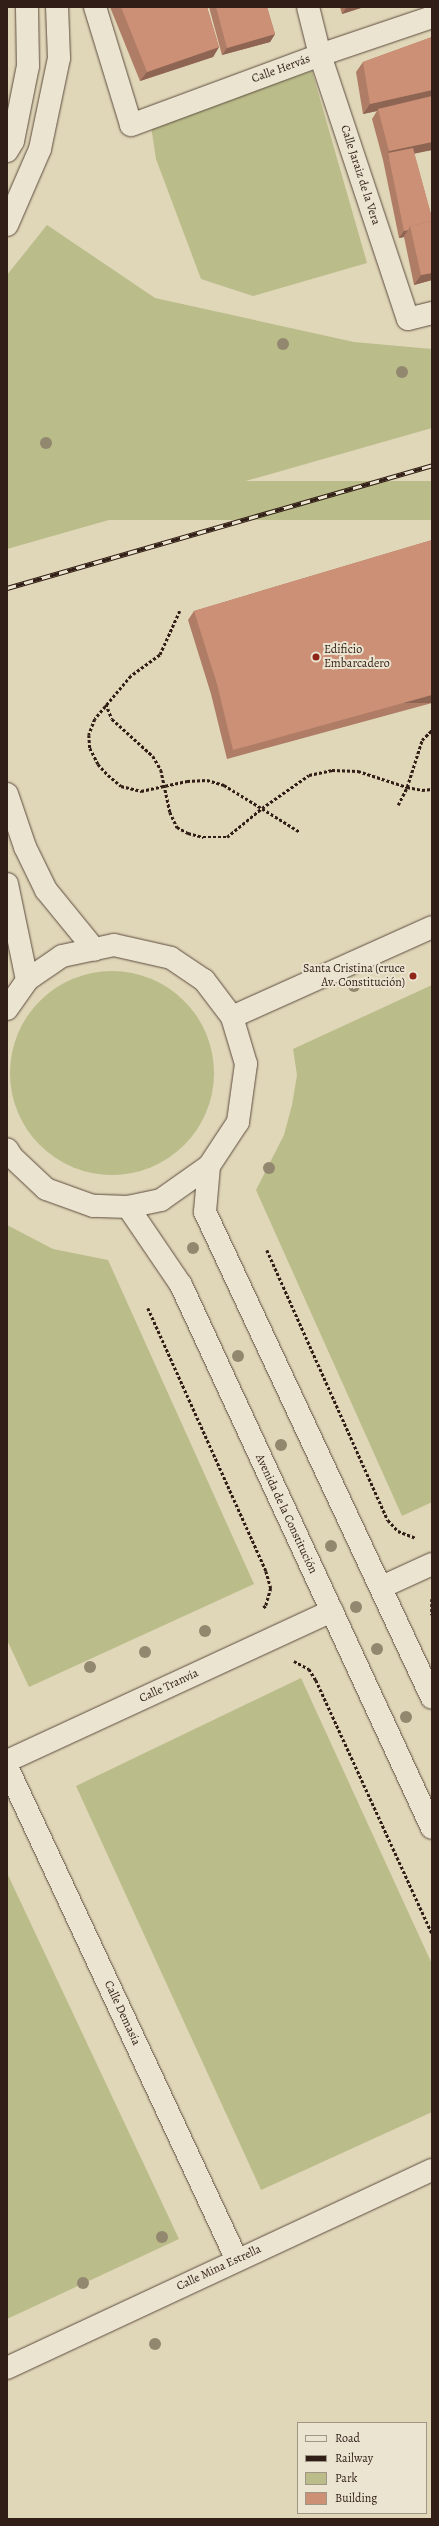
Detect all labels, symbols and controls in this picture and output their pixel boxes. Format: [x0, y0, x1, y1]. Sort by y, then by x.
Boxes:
street label: Calle Hervás [250, 52, 312, 86]
street label: Calle Jaraiz de la Vera [337, 123, 383, 227]
place label: Edificio Embarcadero [324, 643, 390, 671]
marker: Edificio Embarcadero [311, 652, 321, 662]
place label: Santa Cristina (cruce Av. Constitución) [303, 962, 405, 990]
marker: Santa Cristina (cruce Av. Constitución) [408, 971, 418, 981]
street label: Avenida de la Constitución [252, 1452, 320, 1576]
street label: Calle Tranvía [137, 1666, 201, 1706]
street label: Calle Demasía [101, 1978, 143, 2048]
street label: Calle Mina Estrella [174, 2242, 264, 2294]
legend [297, 2422, 427, 2514]
text: Road [335, 2430, 360, 2446]
text: Railway [335, 2450, 373, 2466]
text: Park [335, 2470, 358, 2486]
text: Building [335, 2490, 377, 2506]

